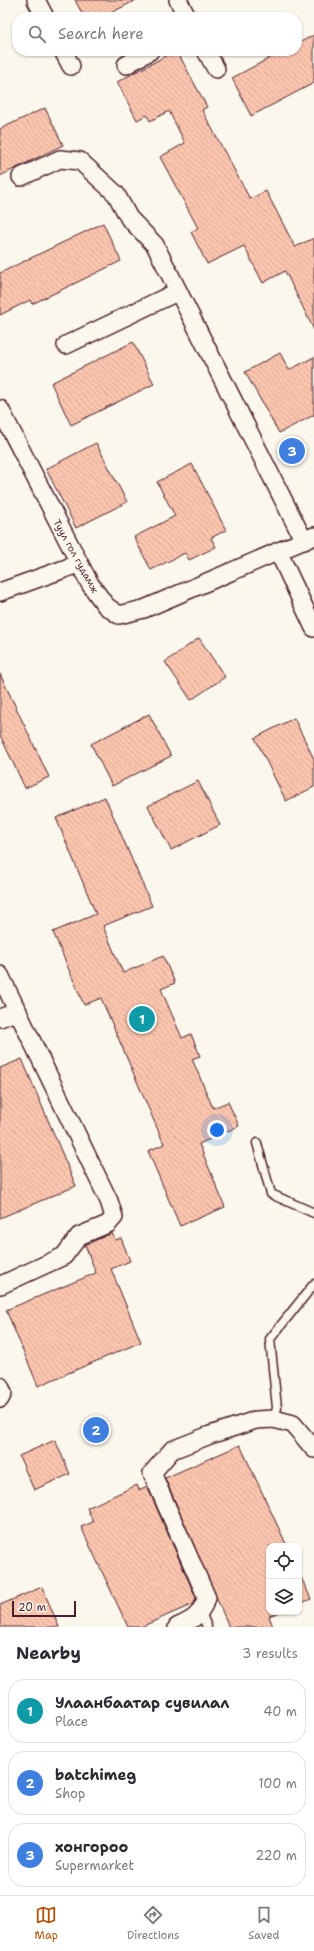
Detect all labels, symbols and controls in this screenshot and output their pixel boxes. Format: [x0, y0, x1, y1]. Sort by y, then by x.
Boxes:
search box [12, 12, 302, 56]
icon: search [26, 23, 48, 45]
text: Search here [58, 24, 144, 44]
pin: 3 [279, 436, 305, 466]
street label: Туул гол гудамж [50, 517, 102, 596]
pin: 1 [129, 1004, 155, 1034]
your location [207, 1120, 227, 1140]
pin: 2 [83, 1415, 109, 1445]
map controls [266, 1543, 302, 1615]
button: locate [266, 1543, 302, 1579]
button: layers [266, 1579, 302, 1615]
scale bar [12, 1599, 76, 1618]
text: 20 m [18, 1600, 46, 1615]
text: Nearby [16, 1642, 81, 1664]
text: 3 results [242, 1645, 298, 1662]
text: Улаанбаатар сувилал [55, 1693, 229, 1713]
text: 1 [27, 1703, 33, 1720]
text: 40 m [263, 1703, 297, 1720]
text: Place [55, 1713, 88, 1730]
text: batchimeg [55, 1765, 136, 1785]
text: 2 [25, 1775, 35, 1792]
text: 100 m [258, 1775, 297, 1792]
text: Shop [55, 1785, 85, 1802]
text: хонгороо [55, 1837, 128, 1857]
text: 3 [25, 1847, 35, 1864]
text: 220 m [255, 1847, 297, 1864]
text: Supermarket [55, 1857, 134, 1874]
tab: Map [34, 1904, 58, 1943]
tab: Directions [127, 1904, 179, 1943]
tab: Saved [248, 1904, 280, 1943]

